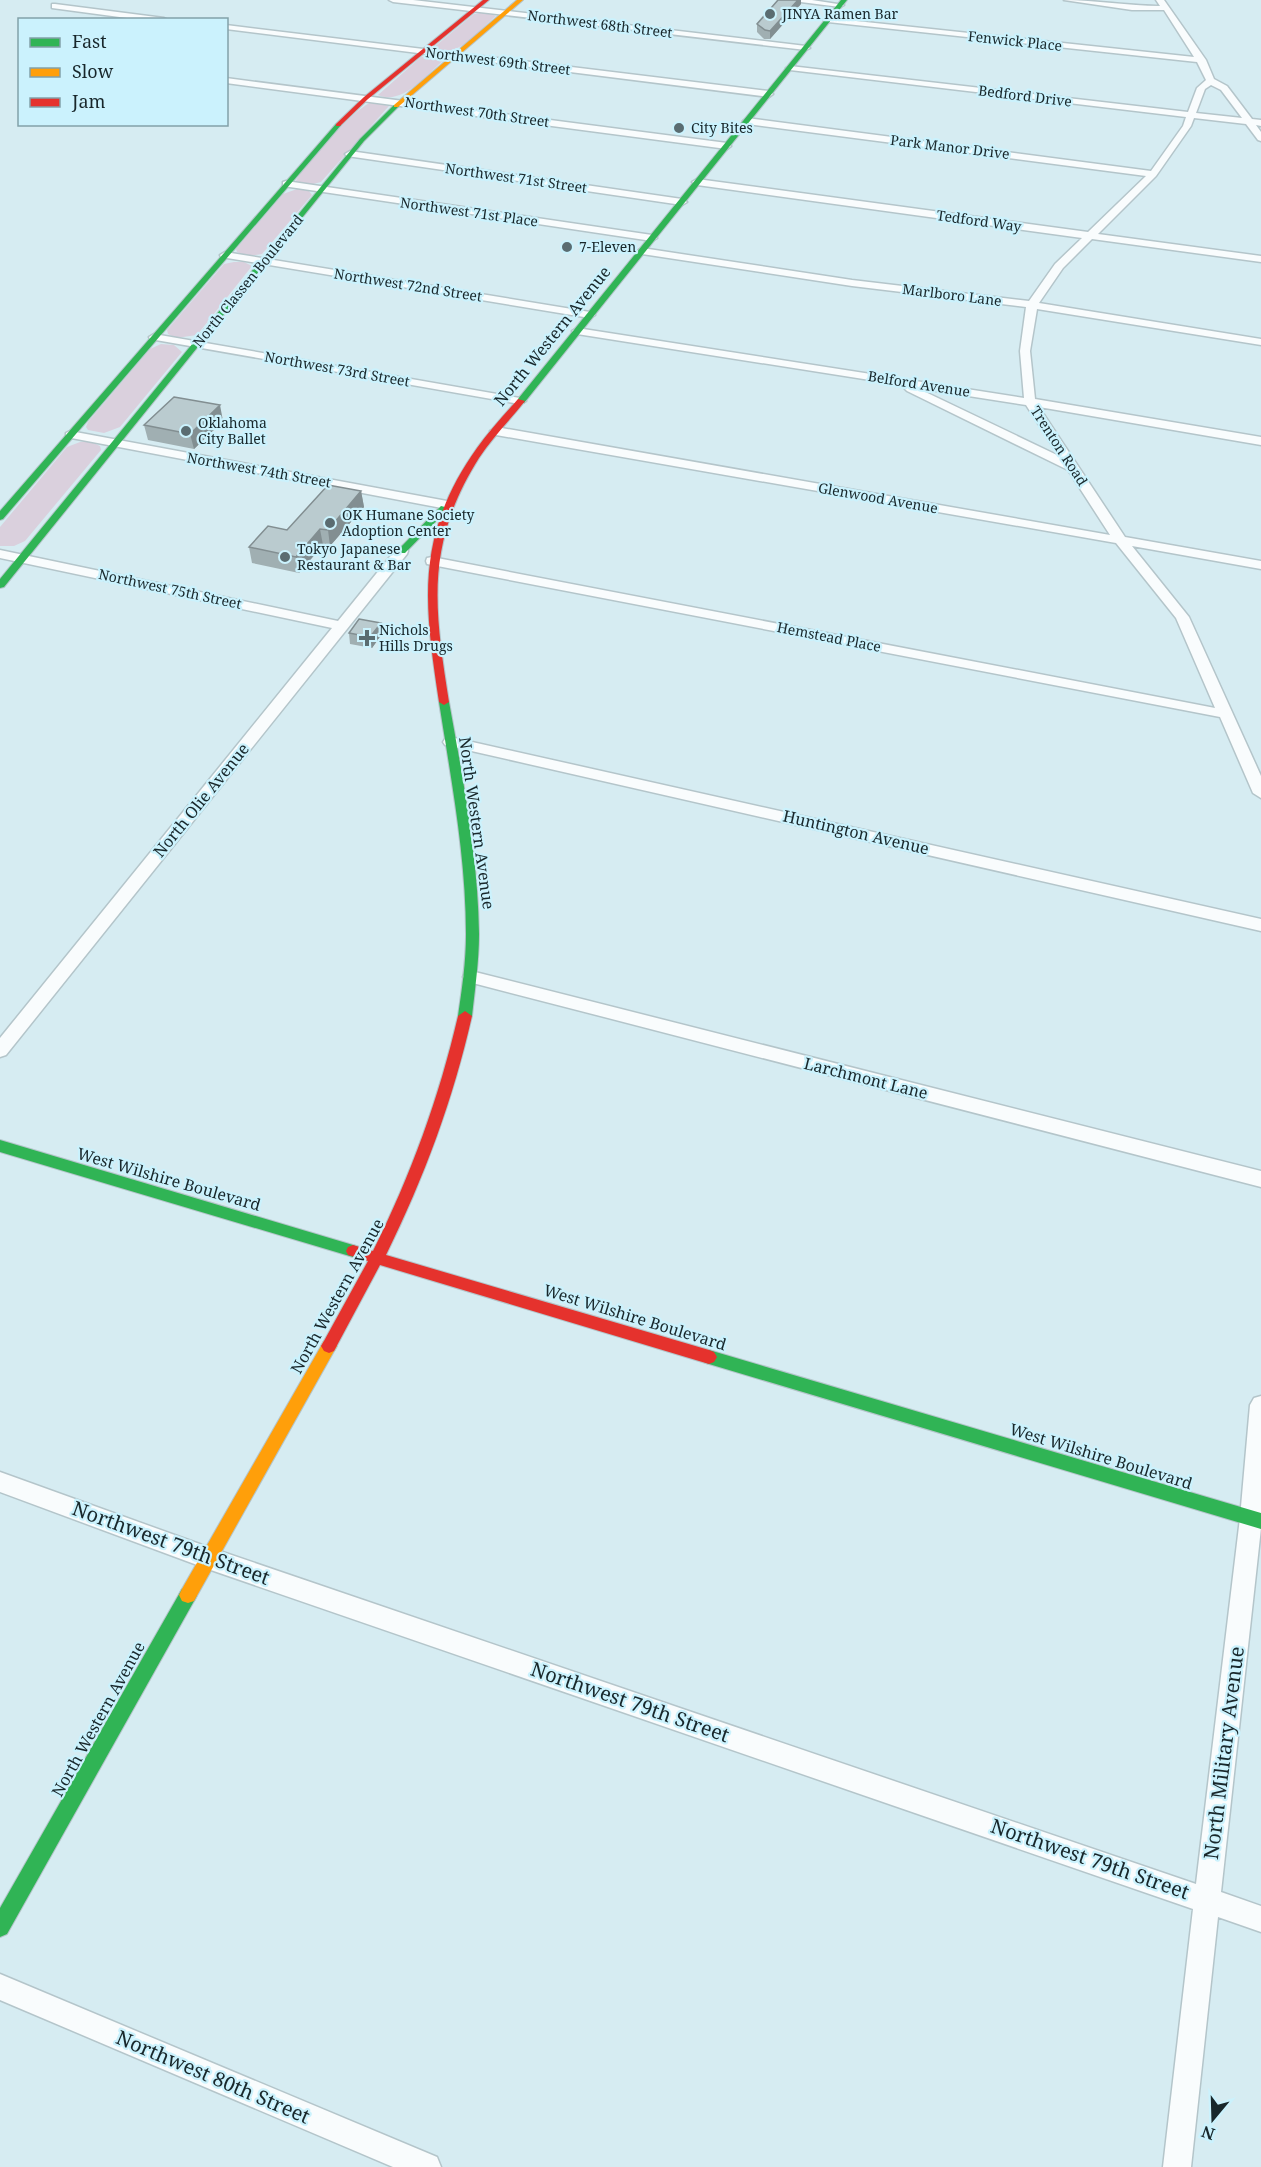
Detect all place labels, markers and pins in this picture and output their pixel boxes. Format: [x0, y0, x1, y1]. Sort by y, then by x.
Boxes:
place label: JINYA Ramen Bar [781, 4, 899, 23]
marker: JINYA Ramen Bar [763, 7, 777, 21]
place label: City Bites [691, 118, 753, 137]
marker: City Bites [672, 121, 686, 135]
place label: 7-Eleven [579, 237, 636, 256]
marker: 7-Eleven [560, 240, 574, 254]
place label: Oklahoma City Ballet [198, 413, 267, 448]
marker: Oklahoma City Ballet [179, 424, 193, 438]
place label: OK Humane Society Adoption Center [342, 505, 475, 540]
marker: OK Humane Society Adoption Center [323, 516, 337, 530]
place label: Tokyo Japanese Restaurant & Bar [297, 539, 412, 574]
marker: Tokyo Japanese Restaurant & Bar [278, 550, 292, 564]
place label: Nichols Hills Drugs [379, 620, 453, 655]
marker: Nichols Hills Drugs [360, 631, 374, 645]

